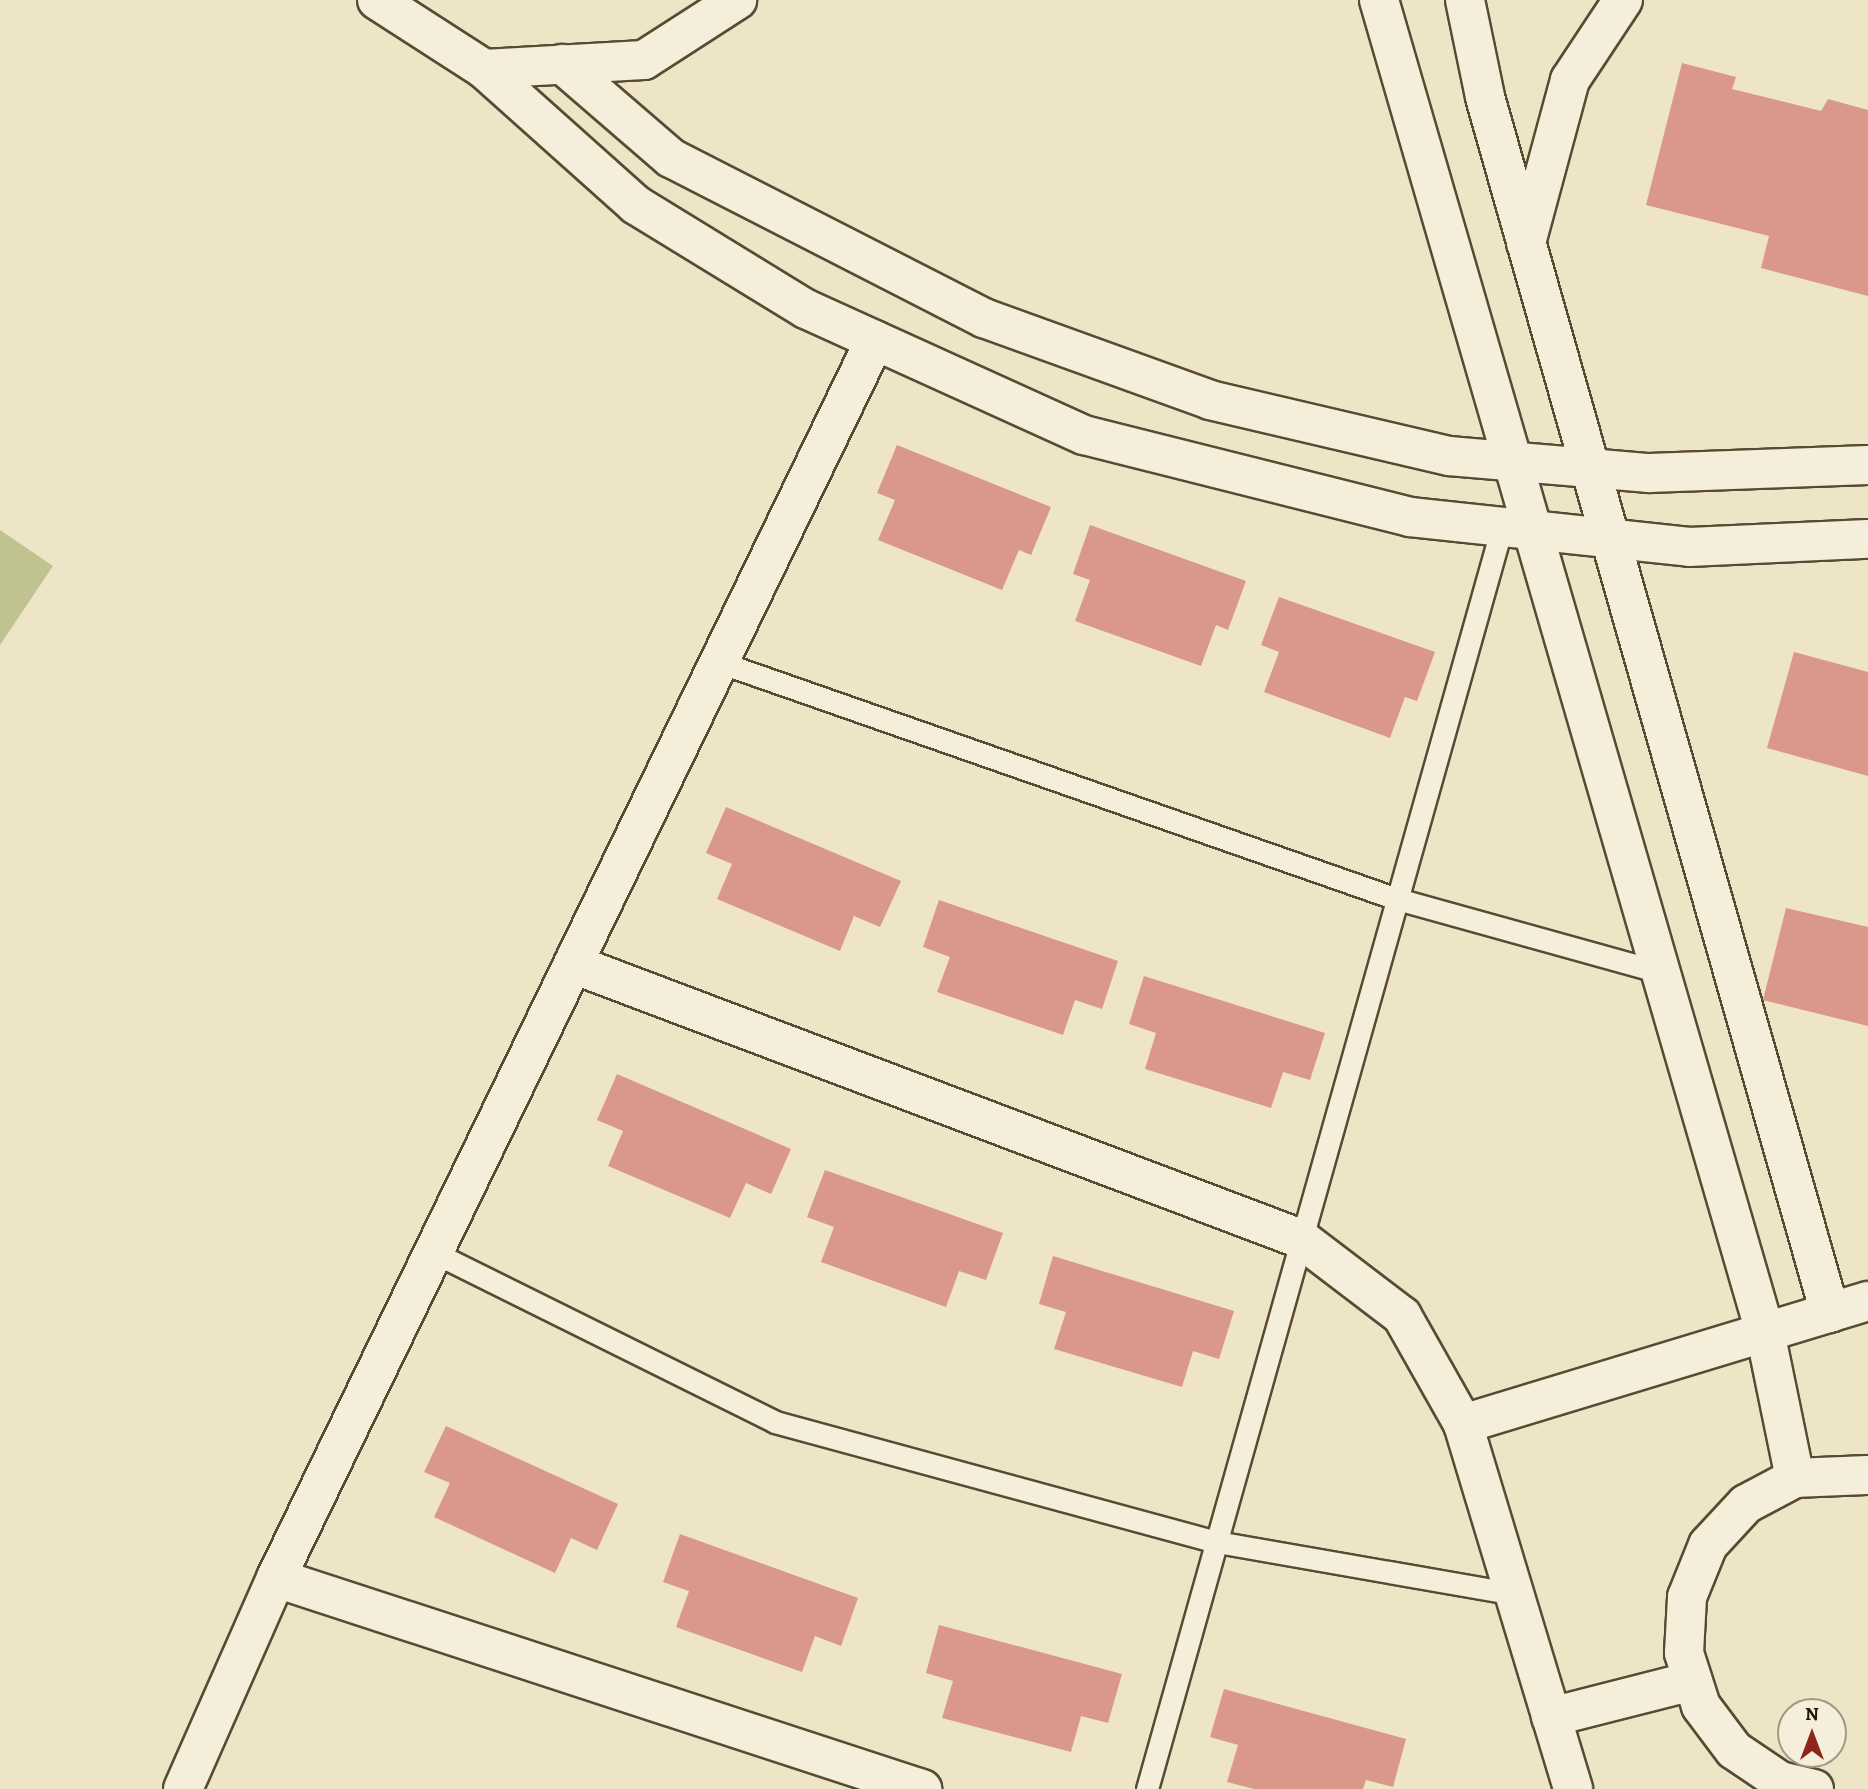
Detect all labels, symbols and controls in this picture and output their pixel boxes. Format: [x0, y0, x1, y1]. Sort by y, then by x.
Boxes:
north arrow [1777, 1698, 1847, 1768]
text: N [1805, 1701, 1819, 1727]

